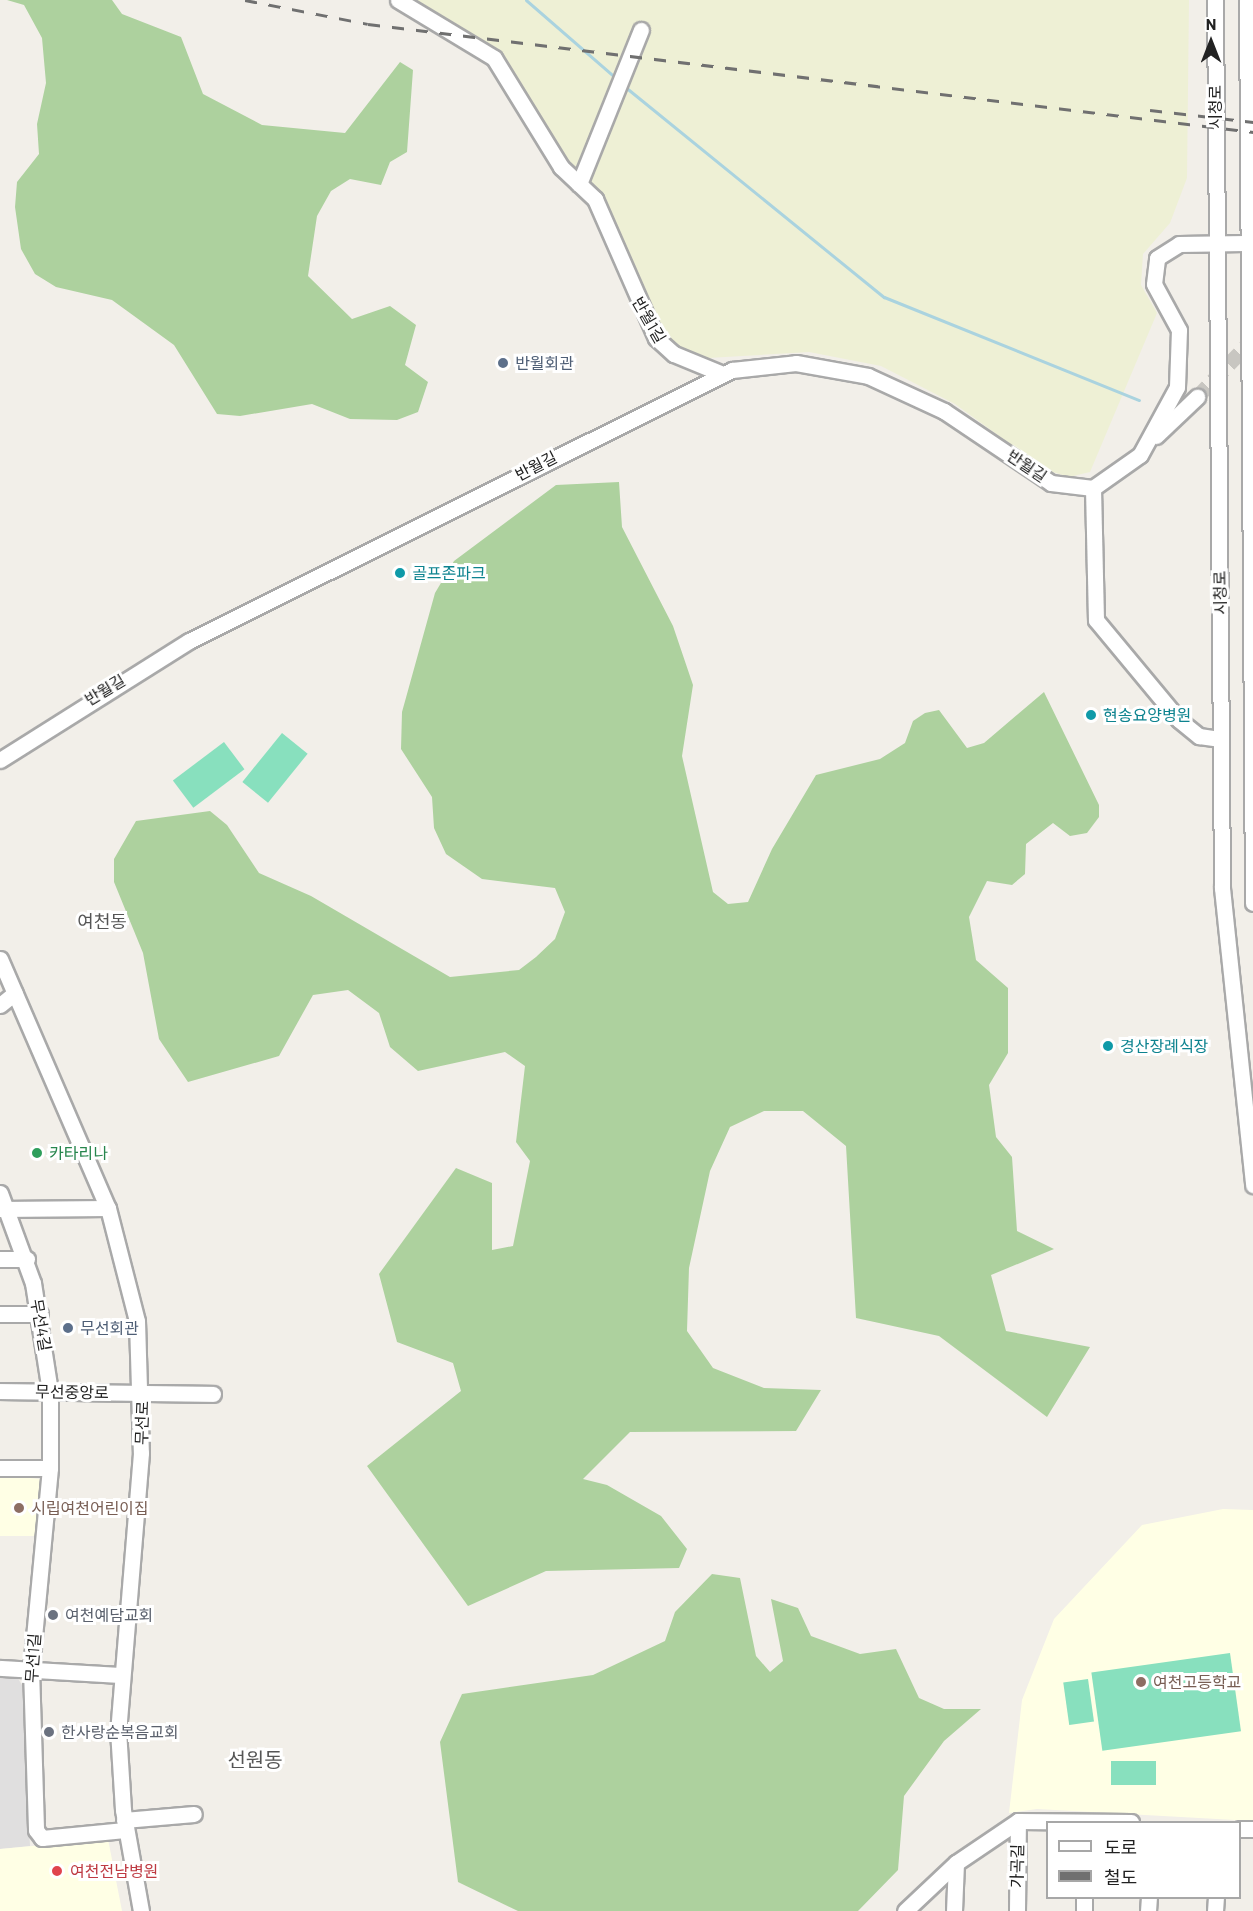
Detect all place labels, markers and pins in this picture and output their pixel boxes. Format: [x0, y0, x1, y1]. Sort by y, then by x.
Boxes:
place label: 반월회관 [515, 353, 574, 373]
marker: 반월회관 [496, 356, 510, 370]
place label: 골프존파크 [412, 563, 486, 583]
marker: 골프존파크 [393, 566, 407, 580]
place label: 현송요양병원 [1103, 705, 1191, 725]
marker: 현송요양병원 [1084, 708, 1098, 722]
place label: 경산장례식장 [1120, 1036, 1208, 1056]
marker: 경산장례식장 [1101, 1039, 1115, 1053]
place label: 카타리나 [49, 1143, 108, 1163]
marker: 카타리나 [30, 1146, 44, 1160]
place label: 무선회관 [80, 1318, 139, 1338]
marker: 무선회관 [61, 1321, 75, 1335]
place label: 시립여천어린이집 [31, 1498, 149, 1518]
marker: 시립여천어린이집 [12, 1501, 26, 1515]
place label: 여천예담교회 [65, 1605, 153, 1625]
marker: 여천예담교회 [46, 1608, 60, 1622]
place label: 여천고등학교 [1153, 1672, 1241, 1692]
marker: 여천고등학교 [1134, 1675, 1148, 1689]
place label: 한사랑순복음교회 [61, 1722, 179, 1742]
marker: 한사랑순복음교회 [42, 1725, 56, 1739]
place label: 여천전남병원 [70, 1861, 158, 1881]
marker: 여천전남병원 [48, 1862, 66, 1880]

